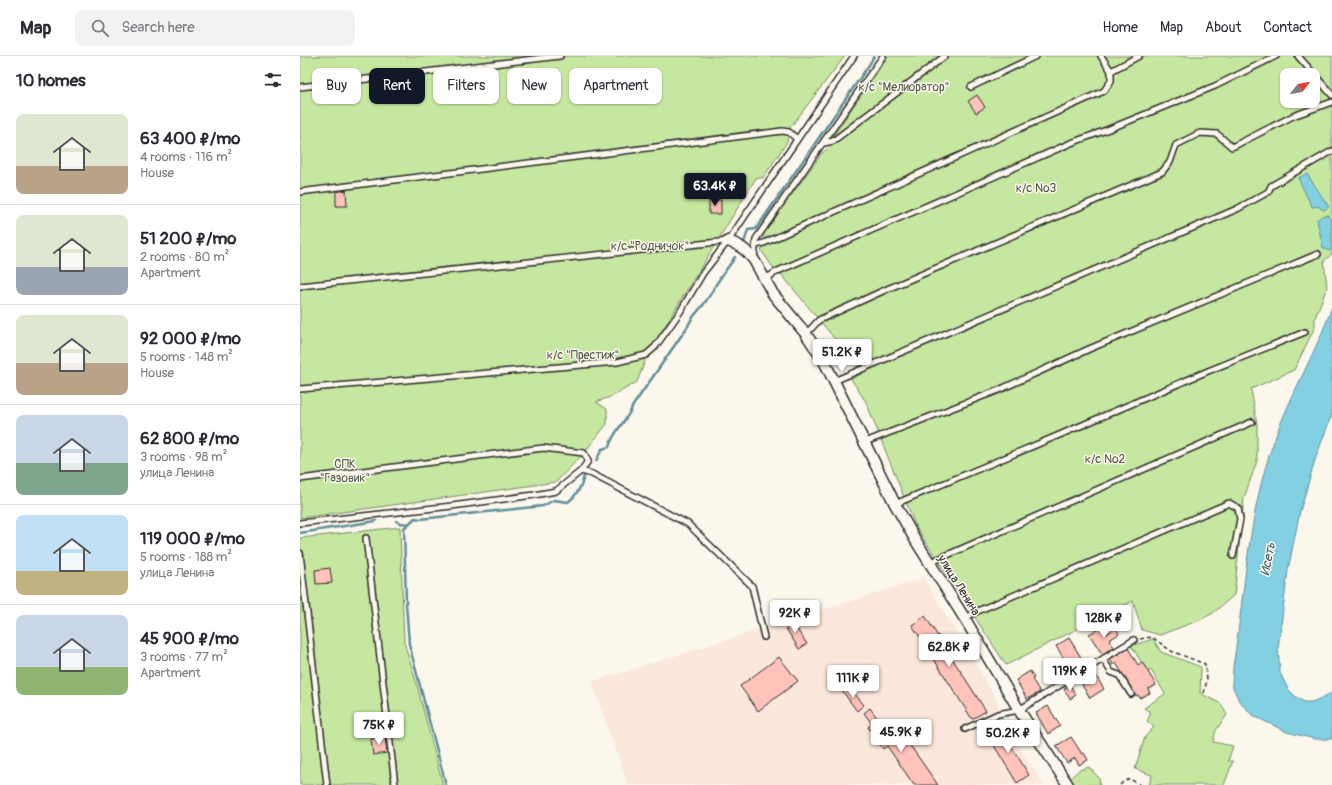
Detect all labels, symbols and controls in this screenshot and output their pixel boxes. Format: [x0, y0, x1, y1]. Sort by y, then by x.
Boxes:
search box [75, 10, 355, 46]
text: Map [20, 16, 51, 40]
icon: search [89, 17, 111, 39]
text: Search here [121, 18, 195, 37]
text: Home [1103, 19, 1138, 36]
text: Map [1160, 19, 1183, 36]
text: About [1205, 19, 1241, 36]
text: Contact [1263, 19, 1312, 36]
chip: Buy [312, 68, 361, 104]
chip: Rent [369, 68, 425, 104]
chip: Filters [433, 68, 499, 104]
chip: New [507, 68, 561, 104]
chip: Apartment [569, 68, 662, 104]
north arrow [1280, 68, 1320, 108]
map controls [1280, 68, 1320, 108]
icon: filters [262, 69, 284, 91]
text: 10 homes [16, 70, 86, 91]
park label: к/с "Мелиоратор" [859, 80, 949, 95]
text: 63 400 ₽/mo [140, 128, 240, 149]
icon: home [48, 130, 96, 178]
text: 4 rooms · 116 m² [140, 149, 232, 165]
text: House [140, 165, 174, 181]
pin: 63.4K ₽ [678, 173, 752, 207]
text: 63.4K ₽ [693, 178, 737, 194]
park label: к/с №3 [1016, 181, 1057, 196]
text: 51 200 ₽/mo [140, 228, 237, 249]
icon: home [48, 231, 96, 279]
park label: к/с "Родничок" [611, 239, 689, 254]
text: 2 rooms · 80 m² [140, 249, 229, 265]
text: Apartment [140, 265, 201, 281]
text: 92 000 ₽/mo [140, 328, 241, 349]
icon: home [48, 331, 96, 379]
pin: 51.2K ₽ [805, 339, 879, 373]
text: 51.2K ₽ [822, 344, 862, 360]
park label: к/с "Престиж" [547, 348, 619, 363]
text: 5 rooms · 148 m² [140, 349, 233, 365]
text: House [140, 365, 174, 381]
text: 62 800 ₽/mo [140, 428, 239, 449]
icon: home [48, 431, 96, 479]
text: 3 rooms · 98 m² [140, 449, 227, 465]
park label: к/с №2 [1085, 452, 1126, 467]
park label: СПК "Газовик" [320, 457, 370, 486]
text: улица Ленина [140, 465, 214, 481]
text: 119 000 ₽/mo [140, 528, 245, 549]
icon: home [48, 531, 96, 579]
water label: Исеть [1257, 541, 1279, 577]
text: 5 rooms · 188 m² [140, 549, 232, 565]
street label: улица Ленина [934, 551, 983, 619]
text: улица Ленина [140, 565, 214, 581]
pin: 92K ₽ [767, 600, 823, 634]
text: 92K ₽ [779, 605, 811, 621]
pin: 128K ₽ [1071, 605, 1137, 639]
text: 128K ₽ [1085, 610, 1123, 626]
text: 45 900 ₽/mo [140, 628, 239, 649]
icon: home [48, 631, 96, 679]
pin: 62.8K ₽ [912, 634, 986, 668]
text: 62.8K ₽ [928, 639, 970, 655]
text: 3 rooms · 77 m² [140, 649, 228, 665]
pin: 119K ₽ [1037, 658, 1103, 692]
text: 119K ₽ [1052, 663, 1088, 679]
text: Apartment [140, 665, 201, 681]
pin: 111K ₽ [820, 665, 886, 699]
text: 111K ₽ [836, 670, 870, 686]
pin: 75K ₽ [351, 712, 407, 746]
text: 75K ₽ [363, 717, 395, 733]
pin: 45.9K ₽ [864, 719, 938, 753]
pin: 50.2K ₽ [971, 720, 1045, 754]
text: 45.9K ₽ [880, 724, 922, 740]
text: 50.2K ₽ [986, 725, 1030, 741]

